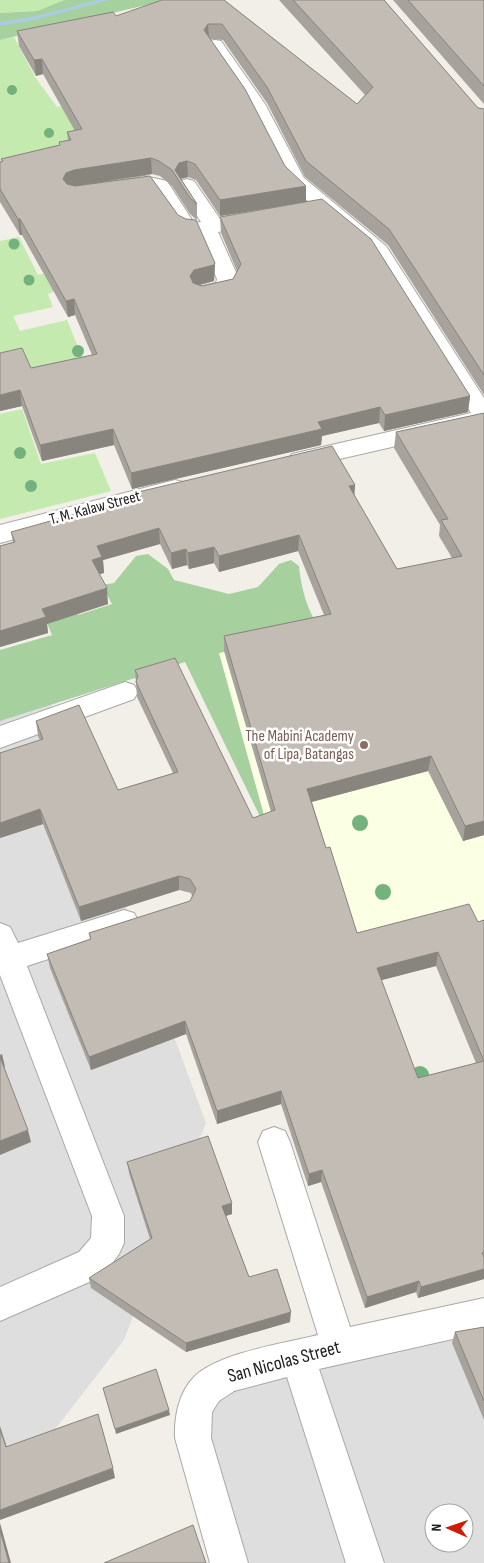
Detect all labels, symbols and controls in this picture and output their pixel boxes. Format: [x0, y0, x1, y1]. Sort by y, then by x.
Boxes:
street label: T. M. Kalaw Street [47, 487, 143, 529]
place label: The Mabini Academy of Lipa, Batangas [245, 727, 354, 764]
marker: The Mabini Academy of Lipa, Batangas [358, 739, 370, 751]
street label: San Nicolas Street [225, 1336, 343, 1388]
north arrow [424, 1503, 474, 1553]
text: N [428, 1524, 445, 1532]

